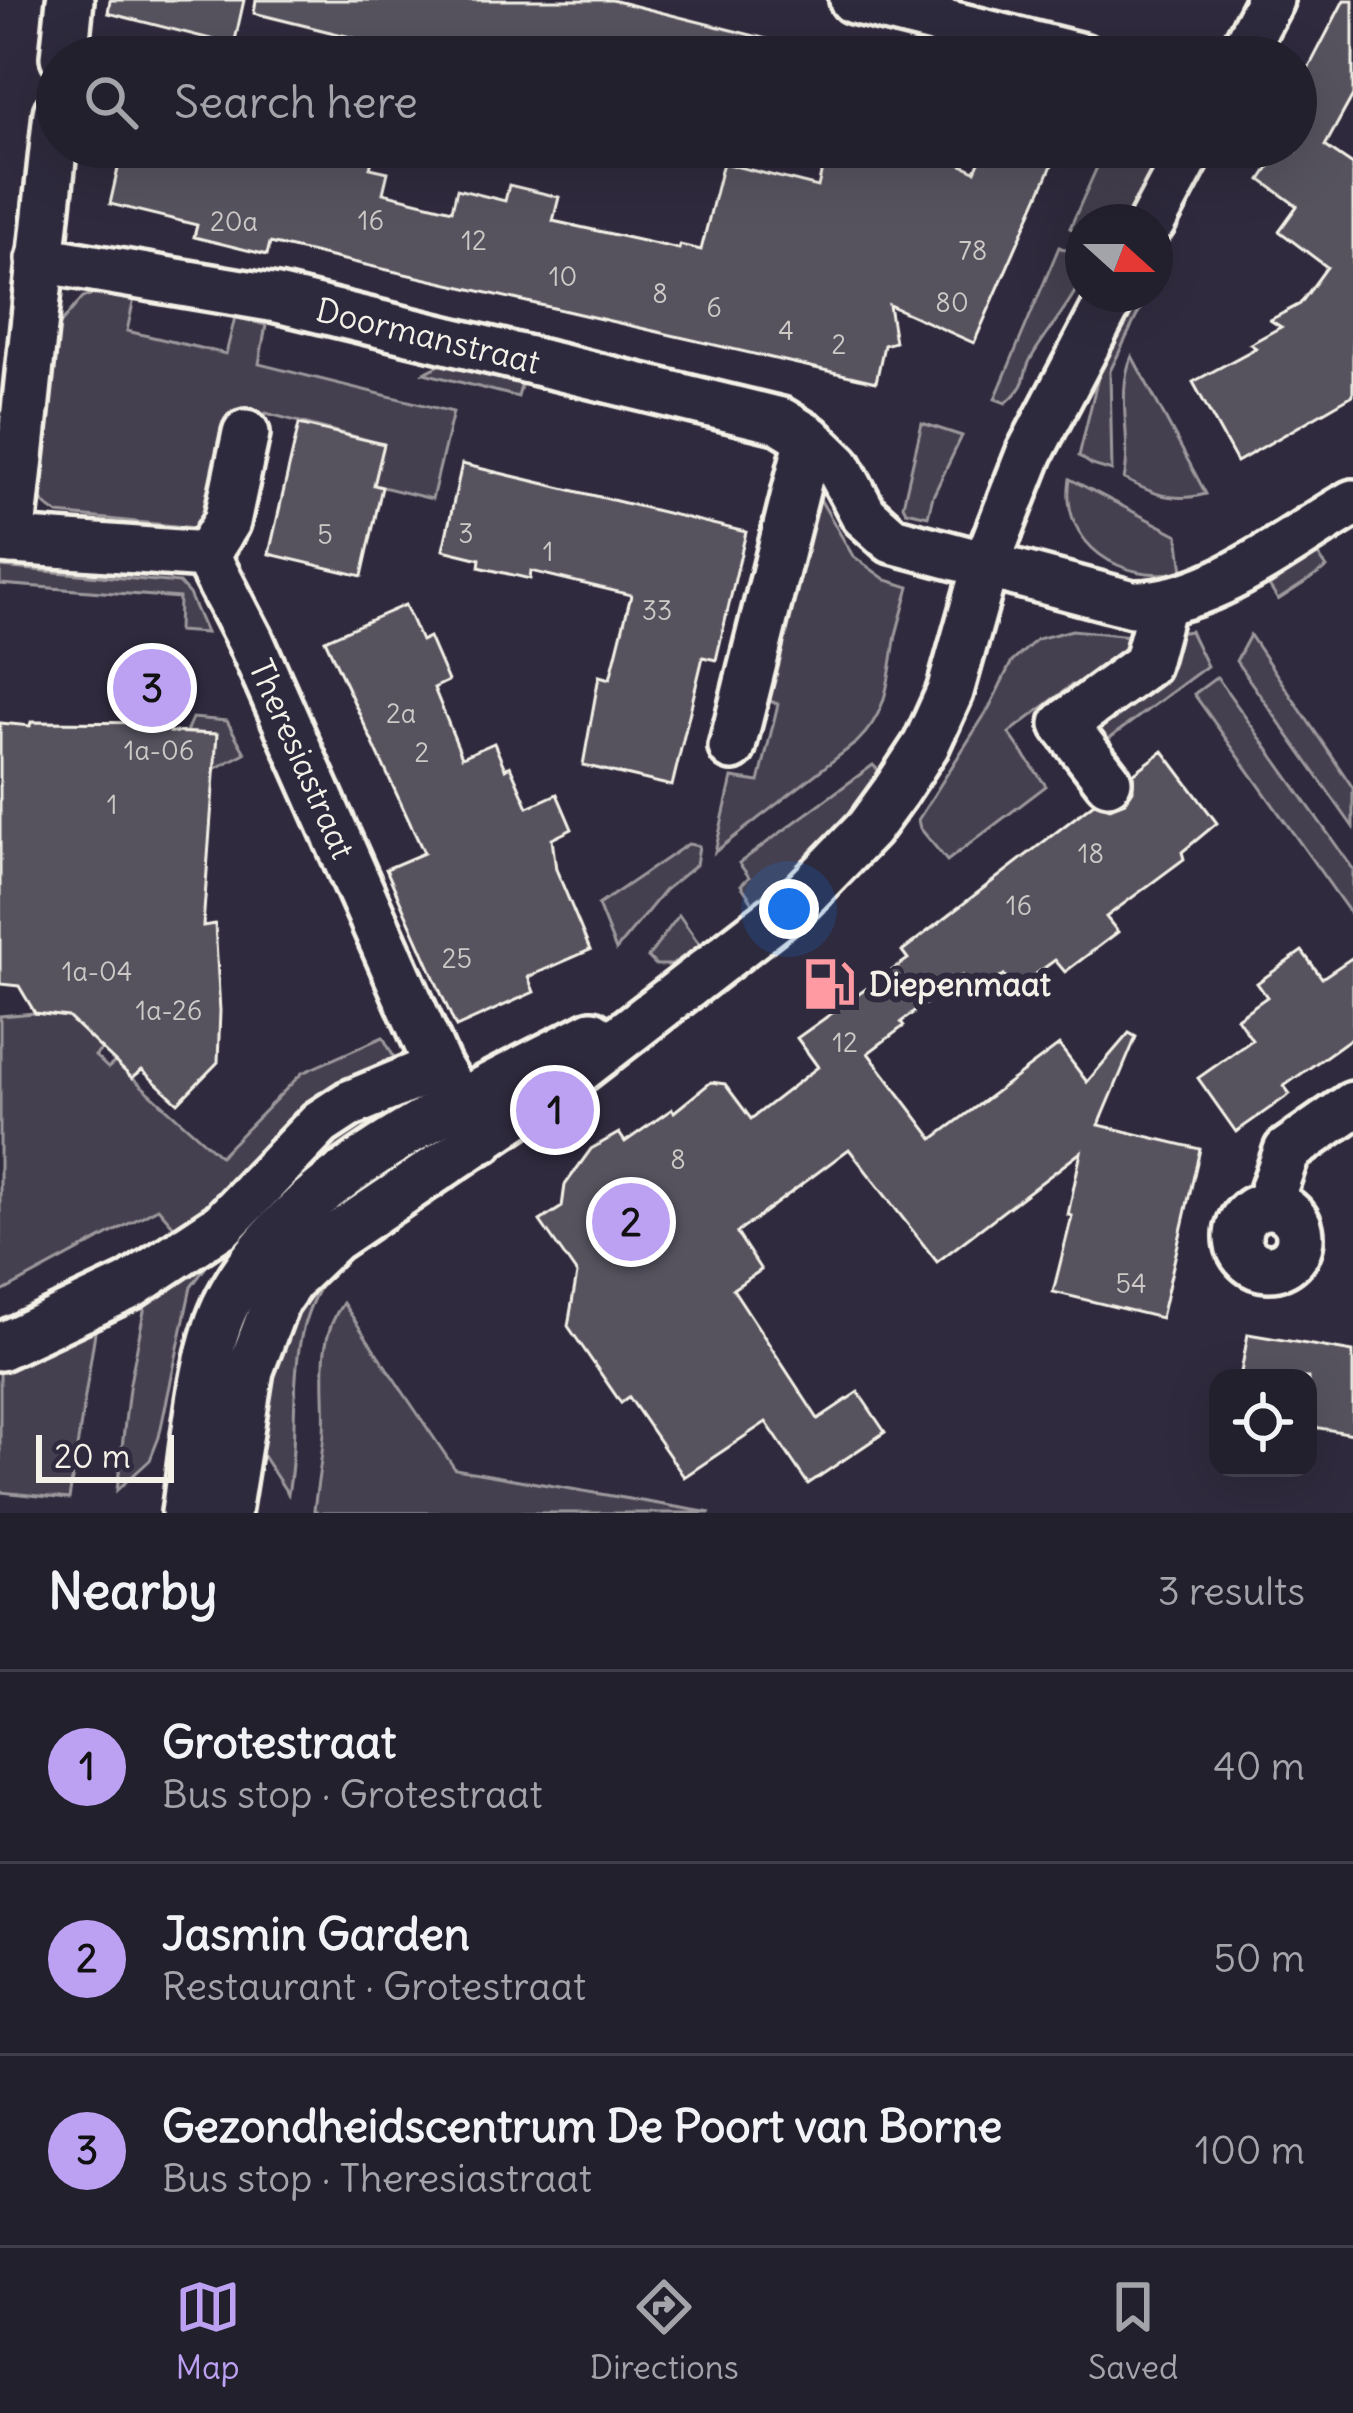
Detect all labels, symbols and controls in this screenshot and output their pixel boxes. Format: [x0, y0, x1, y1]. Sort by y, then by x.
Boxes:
search box [36, 36, 1317, 168]
icon: search [78, 69, 144, 135]
text: Search here [174, 74, 418, 130]
house number: 16 [358, 203, 384, 237]
house number: 20a [210, 204, 258, 238]
north arrow [1065, 204, 1173, 312]
house number: 12 [461, 223, 487, 257]
house number: 78 [959, 233, 987, 267]
house number: 10 [549, 259, 577, 293]
house number: 8 [652, 276, 668, 310]
house number: 80 [935, 285, 969, 319]
street label: Doormanstraat [312, 288, 544, 383]
house number: 6 [706, 290, 722, 324]
house number: 4 [778, 313, 794, 347]
house number: 2 [832, 327, 846, 361]
house number: 3 [458, 516, 474, 550]
house number: 5 [317, 517, 333, 551]
house number: 1 [543, 534, 553, 568]
house number: 33 [642, 593, 672, 627]
pin: 3 [113, 643, 191, 733]
street label: Theresiastraat [240, 653, 365, 865]
house number: 2a [386, 696, 416, 730]
house number: 1a-06 [124, 733, 194, 767]
house number: 2 [415, 735, 429, 769]
house number: 1 [107, 787, 117, 821]
house number: 18 [1078, 836, 1104, 870]
your location [759, 879, 819, 939]
house number: 16 [1006, 888, 1032, 922]
house number: 25 [442, 941, 472, 975]
house number: 1a-04 [62, 954, 132, 988]
fuel station icon: Diepenmaat [800, 955, 858, 1013]
place label: Diepenmaat [869, 963, 1051, 1005]
house number: 1a-26 [136, 993, 202, 1027]
house number: 12 [832, 1025, 858, 1059]
pin: 1 [516, 1065, 594, 1155]
house number: 8 [670, 1142, 686, 1176]
pin: 2 [592, 1177, 670, 1267]
house number: 54 [1115, 1266, 1147, 1300]
map controls [1209, 1369, 1317, 1477]
button: locate [1209, 1369, 1317, 1477]
scale bar [36, 1429, 174, 1482]
text: 20 m [54, 1435, 131, 1477]
text: Nearby [48, 1559, 217, 1623]
text: 3 results [1158, 1567, 1305, 1616]
text: Grotestraat [162, 1714, 396, 1770]
text: 1 [79, 1742, 95, 1791]
text: 40 m [1213, 1742, 1305, 1791]
text: Bus stop · Grotestraat [162, 1770, 543, 1819]
text: Jasmin Garden [162, 1906, 470, 1962]
text: 2 [76, 1934, 98, 1983]
text: 50 m [1213, 1934, 1305, 1983]
text: Restaurant · Grotestraat [162, 1962, 586, 2011]
text: Gezondheidscentrum De Poort van Borne [162, 2098, 1002, 2154]
text: 3 [76, 2126, 98, 2175]
text: 100 m [1195, 2126, 1305, 2175]
text: Bus stop · Theresiastraat [162, 2154, 592, 2203]
tab: Map [175, 2274, 241, 2388]
tab: Directions [590, 2274, 739, 2388]
tab: Saved [1088, 2274, 1178, 2388]

